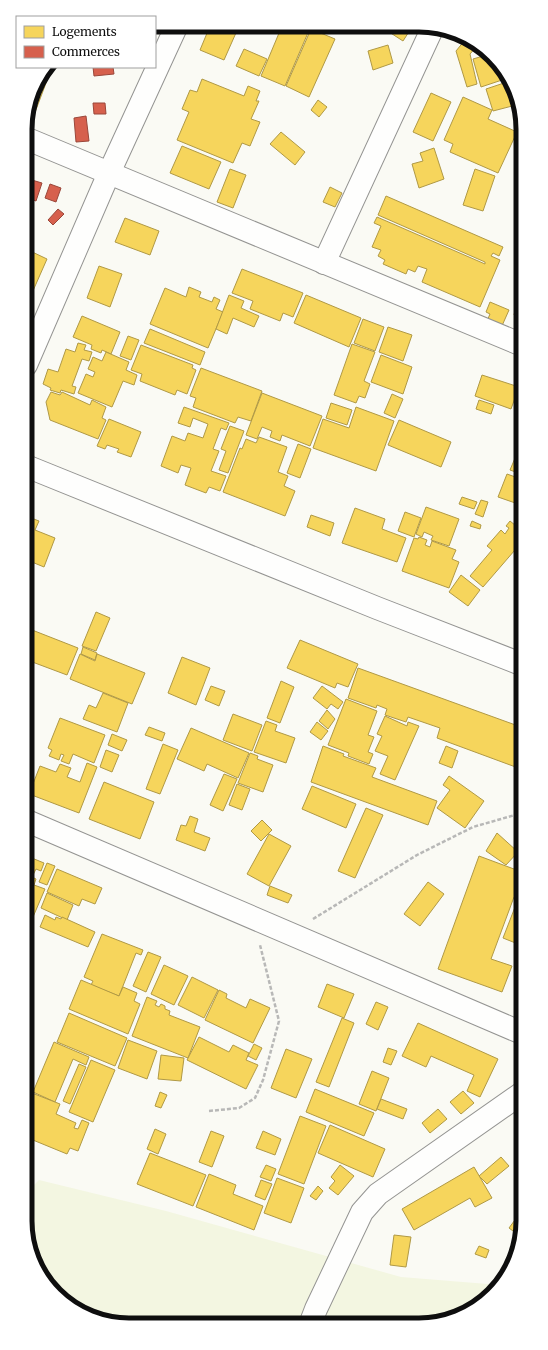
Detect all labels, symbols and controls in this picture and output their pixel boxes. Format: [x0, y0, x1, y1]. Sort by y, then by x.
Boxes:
legend [16, 16, 156, 68]
text: Logements [52, 24, 117, 39]
text: Commerces [52, 44, 120, 59]

